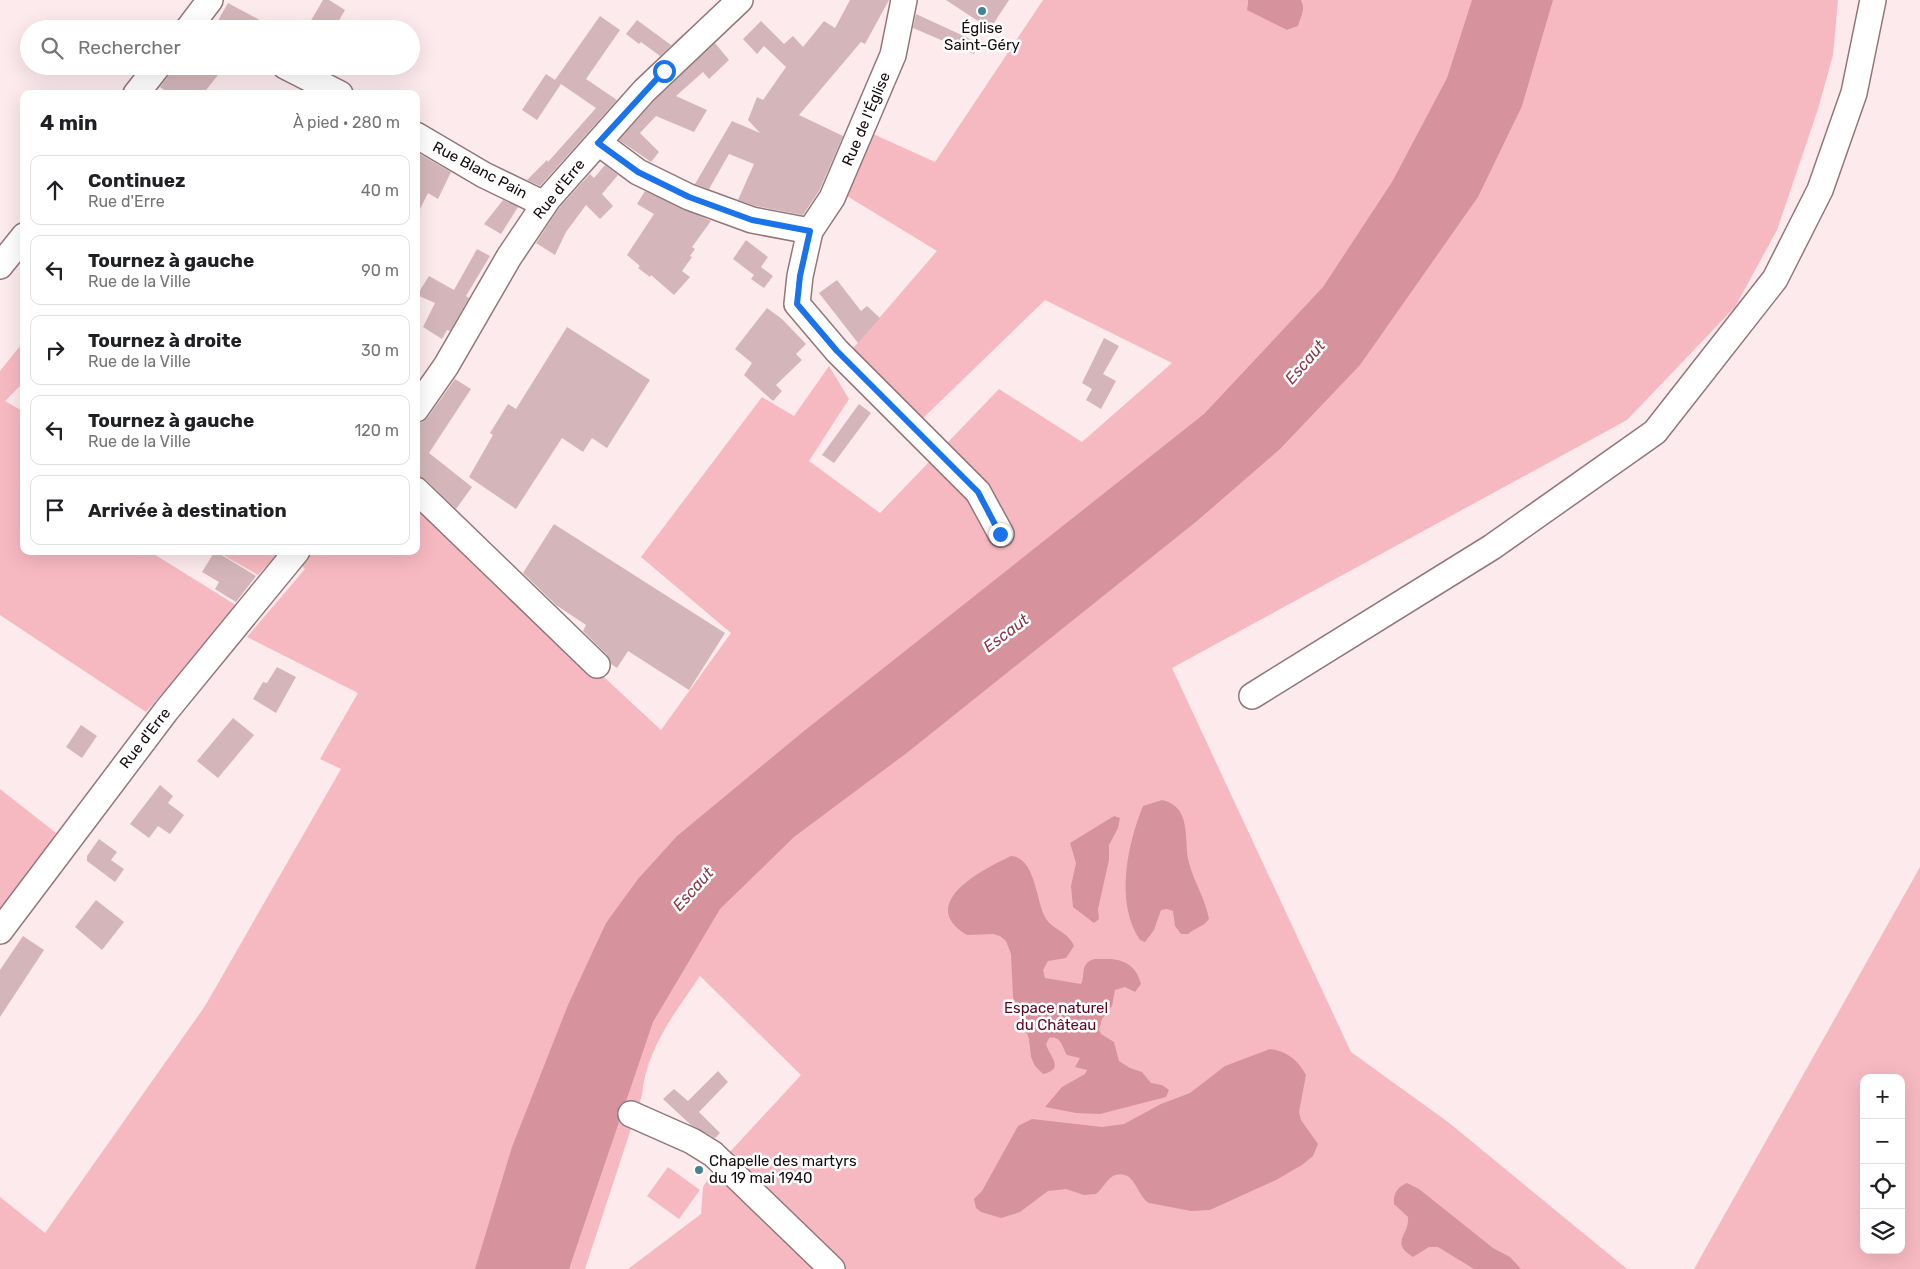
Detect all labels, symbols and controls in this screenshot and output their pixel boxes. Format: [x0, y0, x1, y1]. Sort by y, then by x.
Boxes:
marker: Église Saint-Géry [976, 5, 988, 17]
place label: Église Saint-Géry [944, 19, 1020, 54]
search box [20, 20, 420, 75]
icon: search [38, 34, 66, 62]
text: Rechercher [78, 36, 181, 59]
route start [653, 60, 676, 83]
street label: Rue de l'Église [838, 69, 894, 169]
text: 4 min [40, 110, 98, 135]
text: À pied · 280 m [293, 113, 400, 132]
street label: Rue Blanc Pain [430, 138, 530, 202]
street label: Rue d'Erre [529, 155, 589, 223]
text: Continuez [88, 169, 186, 192]
icon: ahead [41, 176, 69, 204]
text: 40 m [361, 181, 399, 200]
text: Rue d'Erre [88, 192, 165, 211]
text: Tournez à gauche [88, 249, 254, 272]
icon: left [41, 256, 69, 284]
text: 90 m [361, 261, 399, 280]
text: Rue de la Ville [88, 272, 191, 291]
text: Tournez à droite [88, 329, 242, 352]
icon: right [41, 336, 69, 364]
water label: Escaut [1281, 336, 1330, 388]
text: 30 m [361, 341, 399, 360]
text: Rue de la Ville [88, 352, 191, 371]
text: Tournez à gauche [88, 409, 254, 432]
icon: left [41, 416, 69, 444]
text: 120 m [354, 421, 399, 440]
text: Rue de la Ville [88, 432, 191, 451]
icon: arrive [41, 496, 69, 524]
text: Arrivée à destination [88, 499, 287, 522]
route end [989, 523, 1012, 546]
water label: Escaut [980, 609, 1033, 656]
street label: Rue d'Erre [116, 704, 174, 772]
water label: Escaut [669, 863, 718, 915]
park label: Espace naturel du Château [1004, 999, 1108, 1034]
map controls [1860, 1074, 1905, 1254]
button: + [1860, 1074, 1905, 1119]
button: − [1860, 1119, 1905, 1164]
place label: Chapelle des martyrs du 19 mai 1940 [709, 1152, 857, 1187]
marker: Chapelle des martyrs du 19 mai 1940 [693, 1164, 705, 1176]
button: locate [1860, 1164, 1905, 1209]
button: layers [1860, 1209, 1905, 1254]

